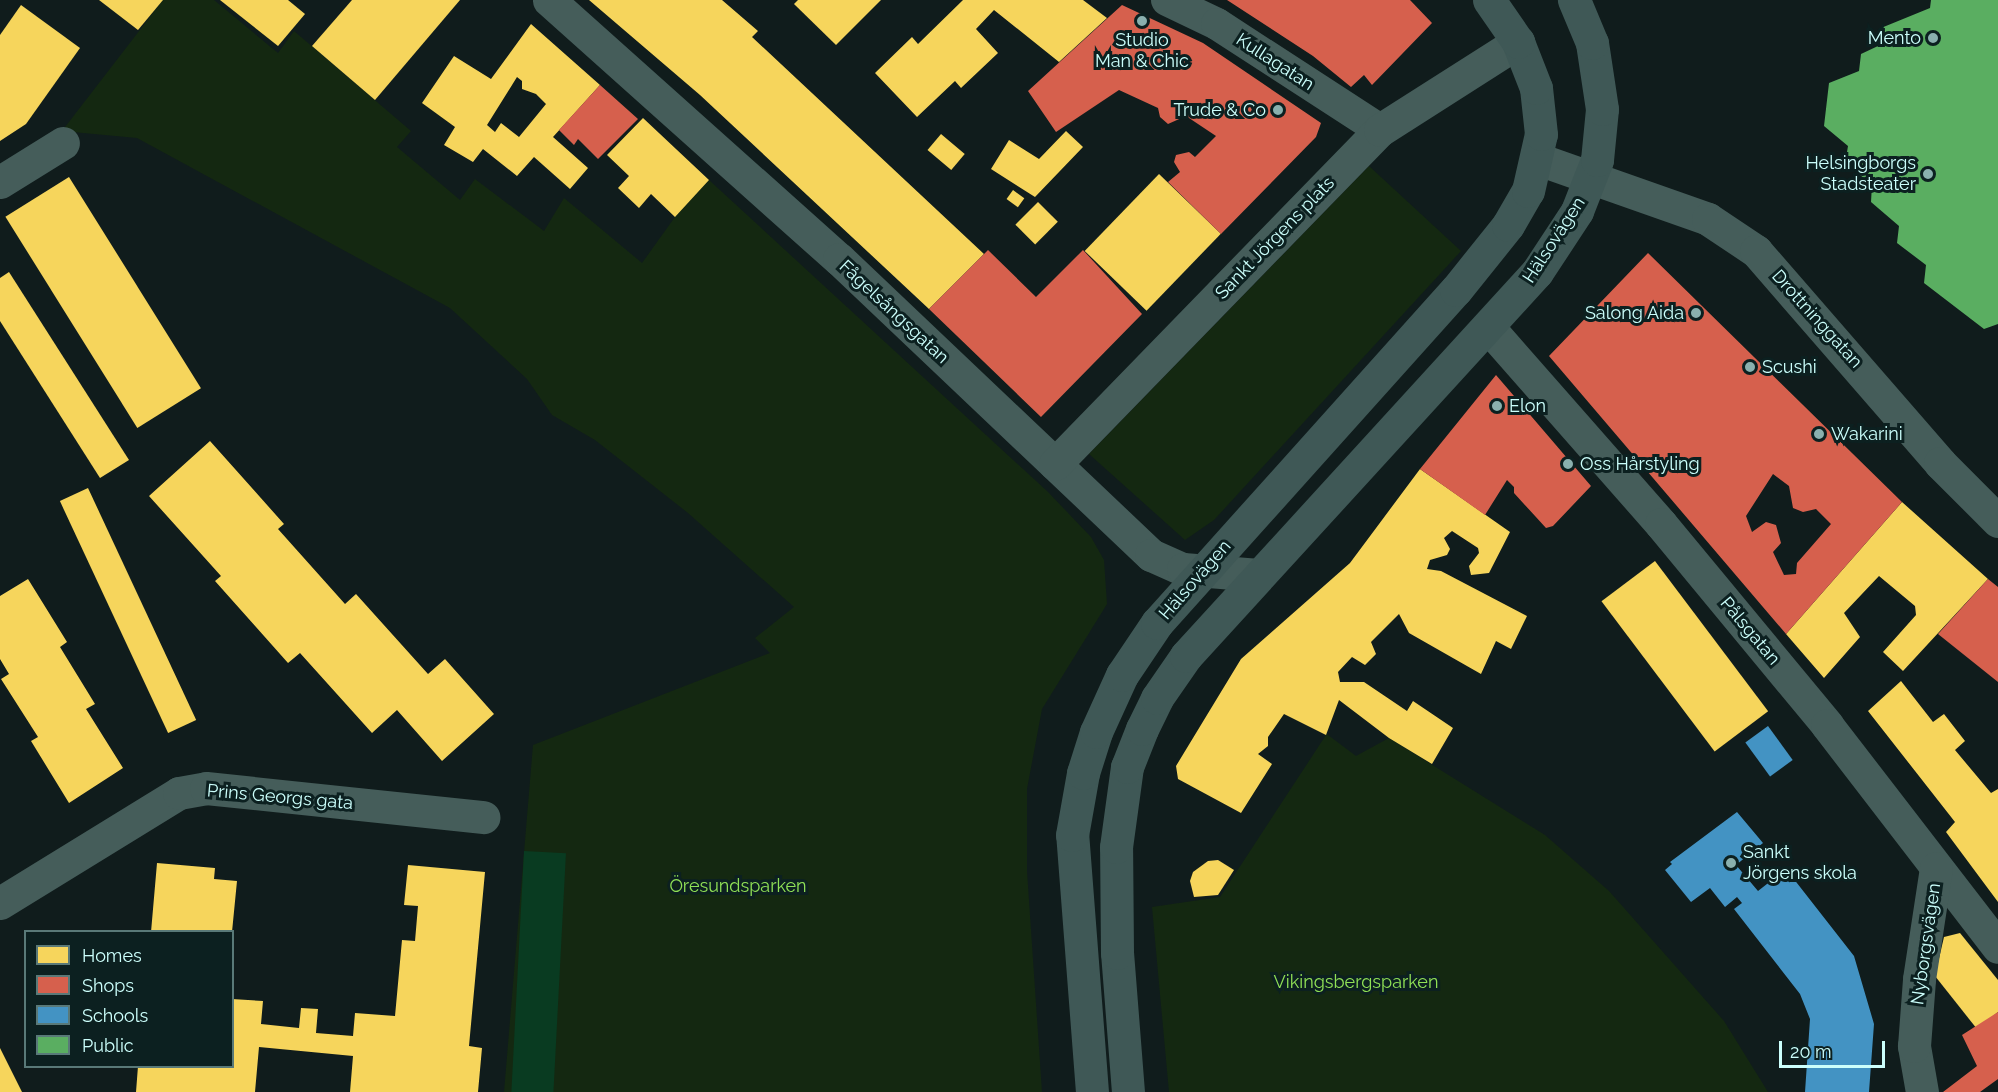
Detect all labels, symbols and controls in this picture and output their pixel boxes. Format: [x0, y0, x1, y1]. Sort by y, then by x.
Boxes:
marker: Studio Man & Chic [1135, 14, 1149, 28]
place label: Mento [1868, 27, 1921, 49]
street label: Kullagatan [1232, 29, 1318, 95]
place label: Studio Man & Chic [1095, 30, 1189, 72]
marker: Mento [1926, 31, 1940, 45]
place label: Trude & Co [1174, 99, 1266, 121]
marker: Trude & Co [1271, 103, 1285, 117]
place label: Helsingborgs Stadsteater [1805, 153, 1916, 195]
marker: Helsingborgs Stadsteater [1921, 167, 1935, 181]
street label: Sankt Jörgens plats [1211, 172, 1339, 304]
street label: Hälsovägen [1518, 193, 1590, 287]
street label: Fågelsångsgatan [835, 256, 953, 368]
street label: Drottninggatan [1767, 265, 1867, 373]
place label: Salong Aida [1584, 302, 1684, 324]
marker: Salong Aida [1689, 306, 1703, 320]
place label: Scushi [1762, 356, 1817, 378]
marker: Scushi [1743, 360, 1757, 374]
place label: Elon [1509, 395, 1546, 417]
marker: Elon [1490, 399, 1504, 413]
place label: Wakarini [1831, 423, 1903, 445]
marker: Wakarini [1812, 427, 1826, 441]
place label: Oss Hårstyling [1580, 453, 1700, 475]
marker: Oss Hårstyling [1561, 457, 1575, 471]
street label: Hälsovägen [1155, 536, 1235, 624]
street label: Pålsgatan [1715, 593, 1785, 669]
street label: Prins Georgs gata [206, 780, 354, 814]
place label: Sankt Jörgens skola [1743, 842, 1857, 884]
marker: Sankt Jörgens skola [1724, 856, 1738, 870]
park label: Öresundsparken [669, 875, 807, 897]
street label: Nyborgsvägen [1907, 882, 1945, 1006]
legend [24, 930, 234, 1068]
text: Homes [82, 945, 142, 966]
park label: Vikingsbergsparken [1274, 971, 1438, 993]
text: Shops [82, 975, 134, 996]
text: Schools [82, 1005, 148, 1026]
scale bar [1782, 1029, 1888, 1067]
text: Public [82, 1035, 134, 1056]
text: 20 m [1790, 1041, 1832, 1062]

